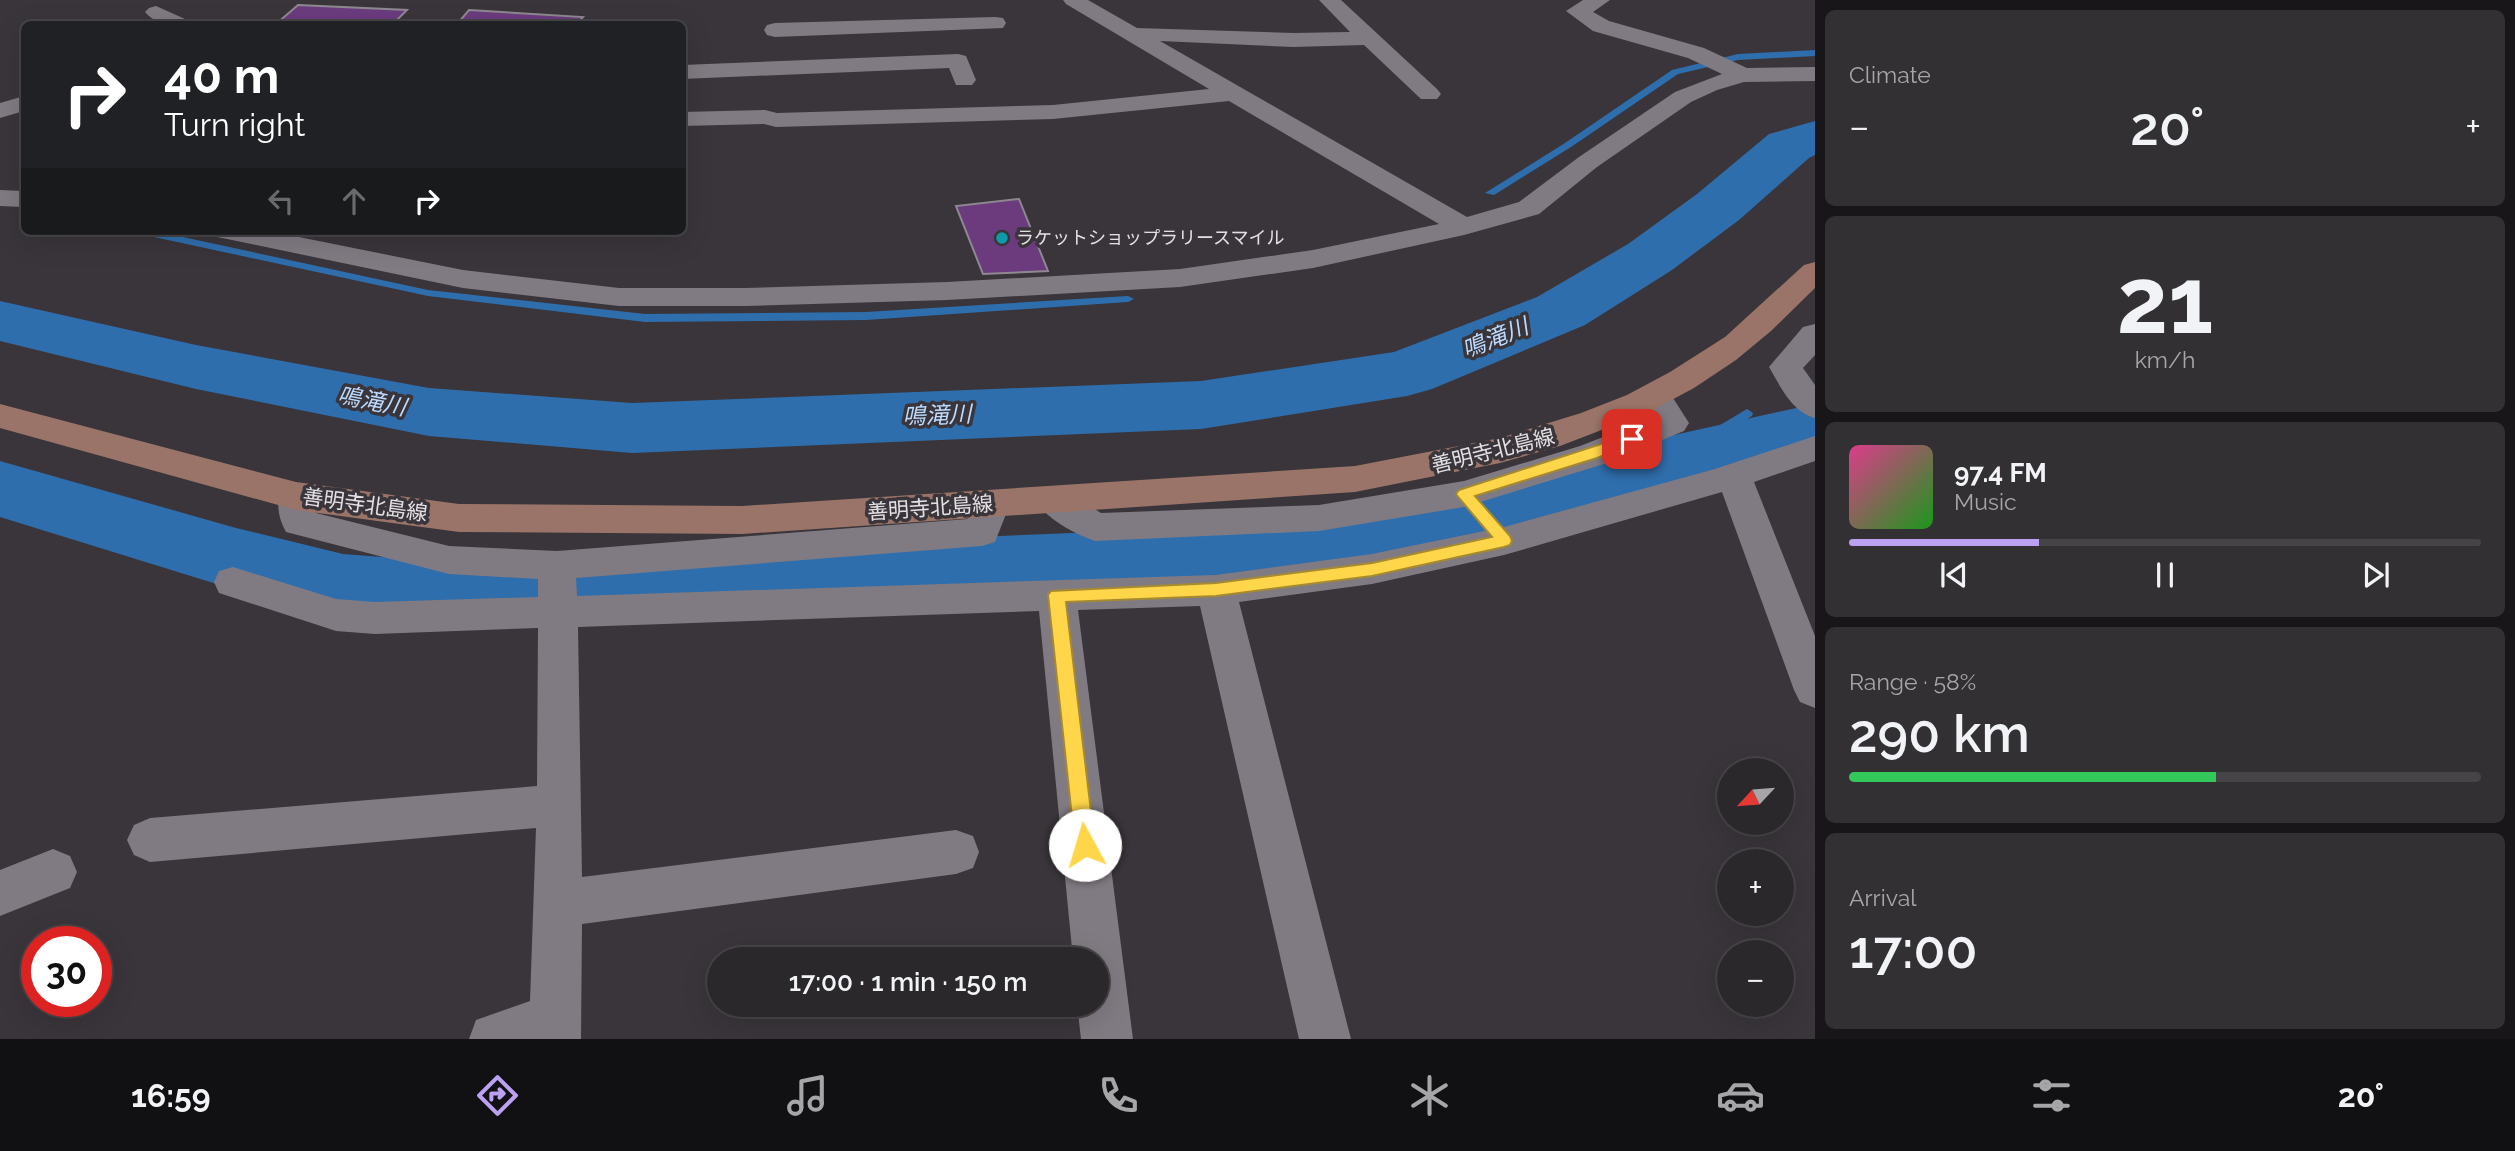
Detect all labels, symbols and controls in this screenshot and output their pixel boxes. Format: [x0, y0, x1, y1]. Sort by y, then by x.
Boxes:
text: 40 m [164, 47, 279, 104]
icon: right [49, 49, 140, 140]
text: Climate [1849, 61, 1931, 88]
text: 20° [2130, 96, 2204, 157]
text: − [1849, 104, 1869, 149]
text: + [2465, 104, 2481, 149]
text: Turn right [164, 106, 305, 143]
icon: left [262, 182, 300, 220]
icon: ahead [335, 182, 373, 220]
icon: right [408, 182, 446, 220]
place label: ラケットショップラリースマイル [1016, 227, 1285, 248]
marker: ラケットショップラリースマイル [994, 230, 1010, 246]
text: 21 [2117, 247, 2213, 354]
water label: 鳴滝川 [1458, 311, 1535, 363]
text: km/h [2135, 346, 2195, 373]
water label: 鳴滝川 [336, 381, 411, 421]
water label: 鳴滝川 [902, 400, 975, 429]
pin [1602, 409, 1662, 469]
icon: arrive [1613, 420, 1651, 458]
street label: 善明寺北島線 [1429, 423, 1557, 478]
text: 97.4 FM [1954, 458, 2047, 488]
street label: 善明寺北島線 [301, 483, 429, 526]
text: Music [1954, 488, 2017, 515]
street label: 善明寺北島線 [866, 491, 994, 524]
icon: previous [1935, 556, 1973, 594]
icon: pause [2146, 556, 2184, 594]
icon: next [2357, 556, 2395, 594]
text: Range · 58% [1849, 668, 1976, 695]
text: 290 km [1849, 703, 2030, 764]
north arrow [1717, 758, 1794, 835]
map controls [1717, 758, 1794, 1017]
position arrow [1048, 808, 1122, 882]
button: + [1717, 849, 1794, 926]
text: Arrival [1849, 884, 1916, 911]
text: 17:00 [1849, 919, 1977, 980]
speed limit sign: 30 [21, 926, 112, 1017]
button: − [1717, 940, 1794, 1017]
text: 17:00 · 1 min · 150 m [789, 967, 1027, 997]
icon: directions [473, 1071, 522, 1120]
icon: music [783, 1071, 832, 1120]
icon: phone [1094, 1071, 1143, 1120]
icon: climate [1405, 1071, 1454, 1120]
icon: car [1716, 1071, 1765, 1120]
icon: filters [2027, 1071, 2076, 1120]
text: 16:59 [131, 1077, 211, 1114]
text: 20° [2338, 1077, 2384, 1114]

